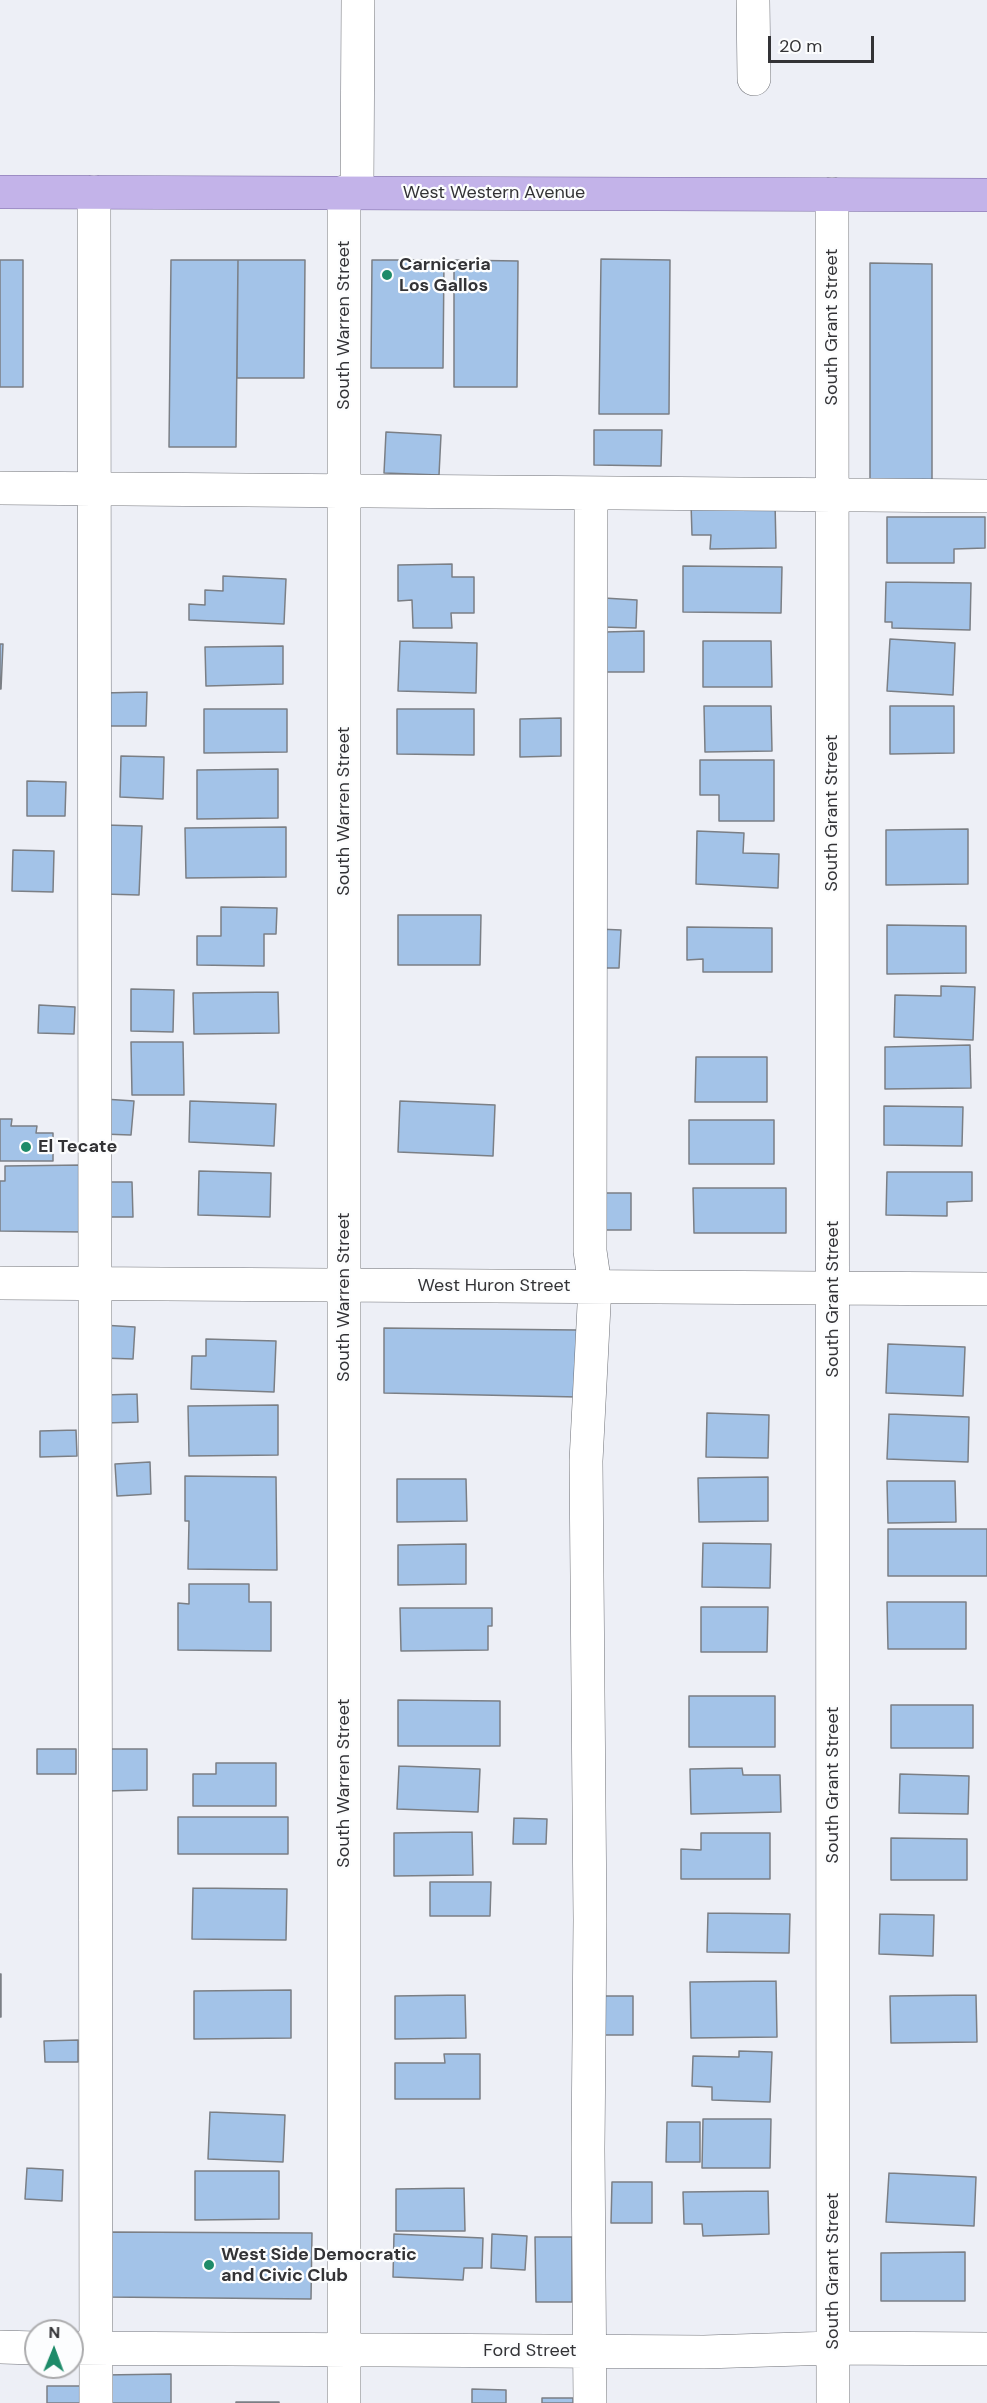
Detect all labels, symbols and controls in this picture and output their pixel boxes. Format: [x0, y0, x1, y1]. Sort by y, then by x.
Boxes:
scale bar [771, 24, 878, 62]
text: 20 m [779, 34, 822, 58]
street label: West Western Avenue [403, 182, 585, 204]
street label: South Warren Street [333, 240, 355, 410]
street label: South Grant Street [821, 249, 843, 405]
place label: Carniceria Los Gallos [399, 254, 491, 296]
marker: Carniceria Los Gallos [380, 268, 394, 282]
street label: South Warren Street [333, 726, 355, 896]
street label: South Grant Street [821, 735, 843, 891]
place label: El Tecate [38, 1136, 117, 1158]
marker: El Tecate [19, 1140, 33, 1154]
street label: South Warren Street [333, 1212, 355, 1382]
street label: South Grant Street [822, 1221, 844, 1377]
street label: West Huron Street [418, 1275, 570, 1297]
street label: South Warren Street [333, 1698, 355, 1868]
street label: South Grant Street [822, 1707, 844, 1863]
street label: South Grant Street [822, 2193, 844, 2349]
place label: West Side Democratic and Civic Club [221, 2244, 417, 2286]
marker: West Side Democratic and Civic Club [202, 2258, 216, 2272]
north arrow [24, 2319, 84, 2379]
text: N [48, 2322, 60, 2343]
street label: Ford Street [483, 2340, 577, 2362]

